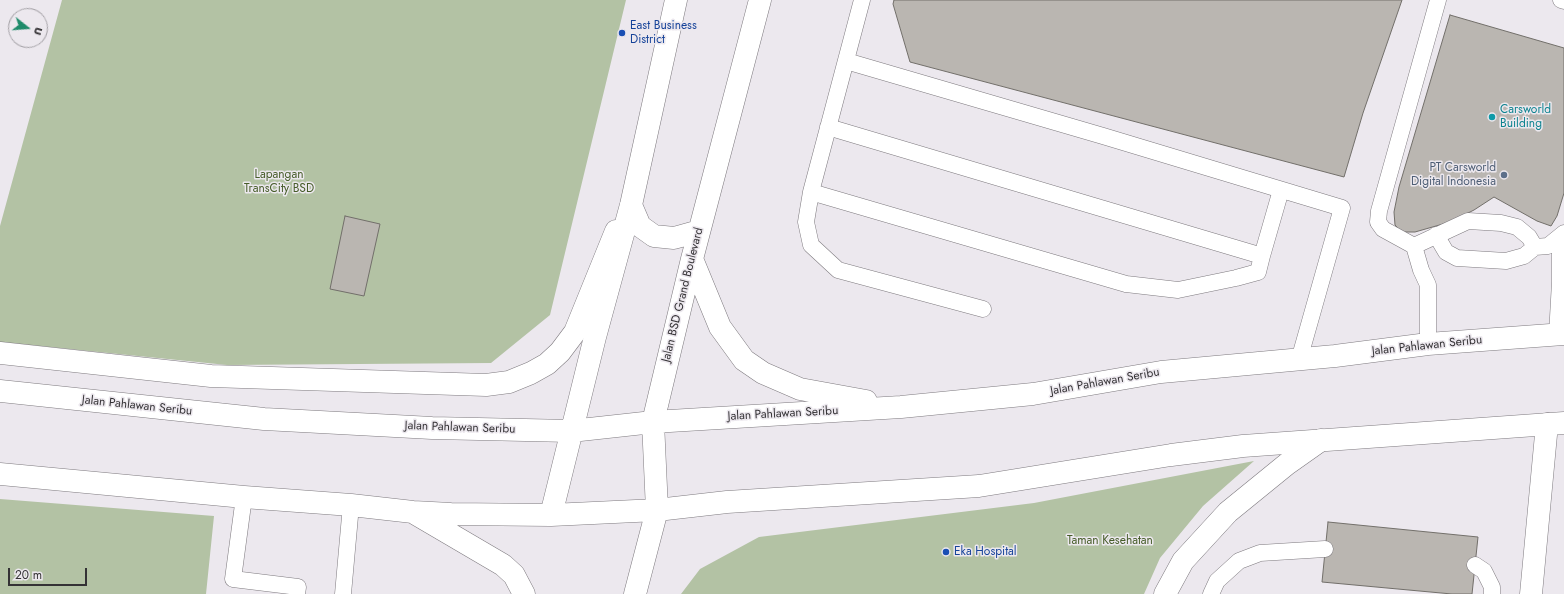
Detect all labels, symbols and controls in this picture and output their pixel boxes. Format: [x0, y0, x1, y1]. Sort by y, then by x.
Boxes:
north arrow [8, 8, 48, 48]
place label: East Business District [630, 19, 697, 47]
text: U [30, 25, 47, 37]
marker: East Business District [617, 28, 627, 38]
place label: Carsworld Building [1500, 103, 1551, 131]
marker: Carsworld Building [1487, 112, 1497, 122]
place label: PT Carsworld Digital Indonesia [1411, 161, 1496, 189]
park label: Lapangan TransCity BSD [244, 168, 314, 196]
marker: PT Carsworld Digital Indonesia [1499, 170, 1509, 180]
street label: Jalan BSD Grand Boulevard [659, 226, 707, 364]
street label: Jalan Pahlawan Seribu [1371, 333, 1483, 359]
street label: Jalan Pahlawan Seribu [1049, 365, 1161, 399]
street label: Jalan Pahlawan Seribu [81, 393, 193, 419]
street label: Jalan Pahlawan Seribu [727, 404, 839, 424]
street label: Jalan Pahlawan Seribu [404, 419, 516, 437]
park label: Taman Kesehatan [1067, 534, 1153, 548]
place label: Eka Hospital [954, 545, 1017, 559]
marker: Eka Hospital [941, 547, 951, 557]
scale bar [10, 560, 89, 586]
text: 20 m [15, 566, 42, 584]

